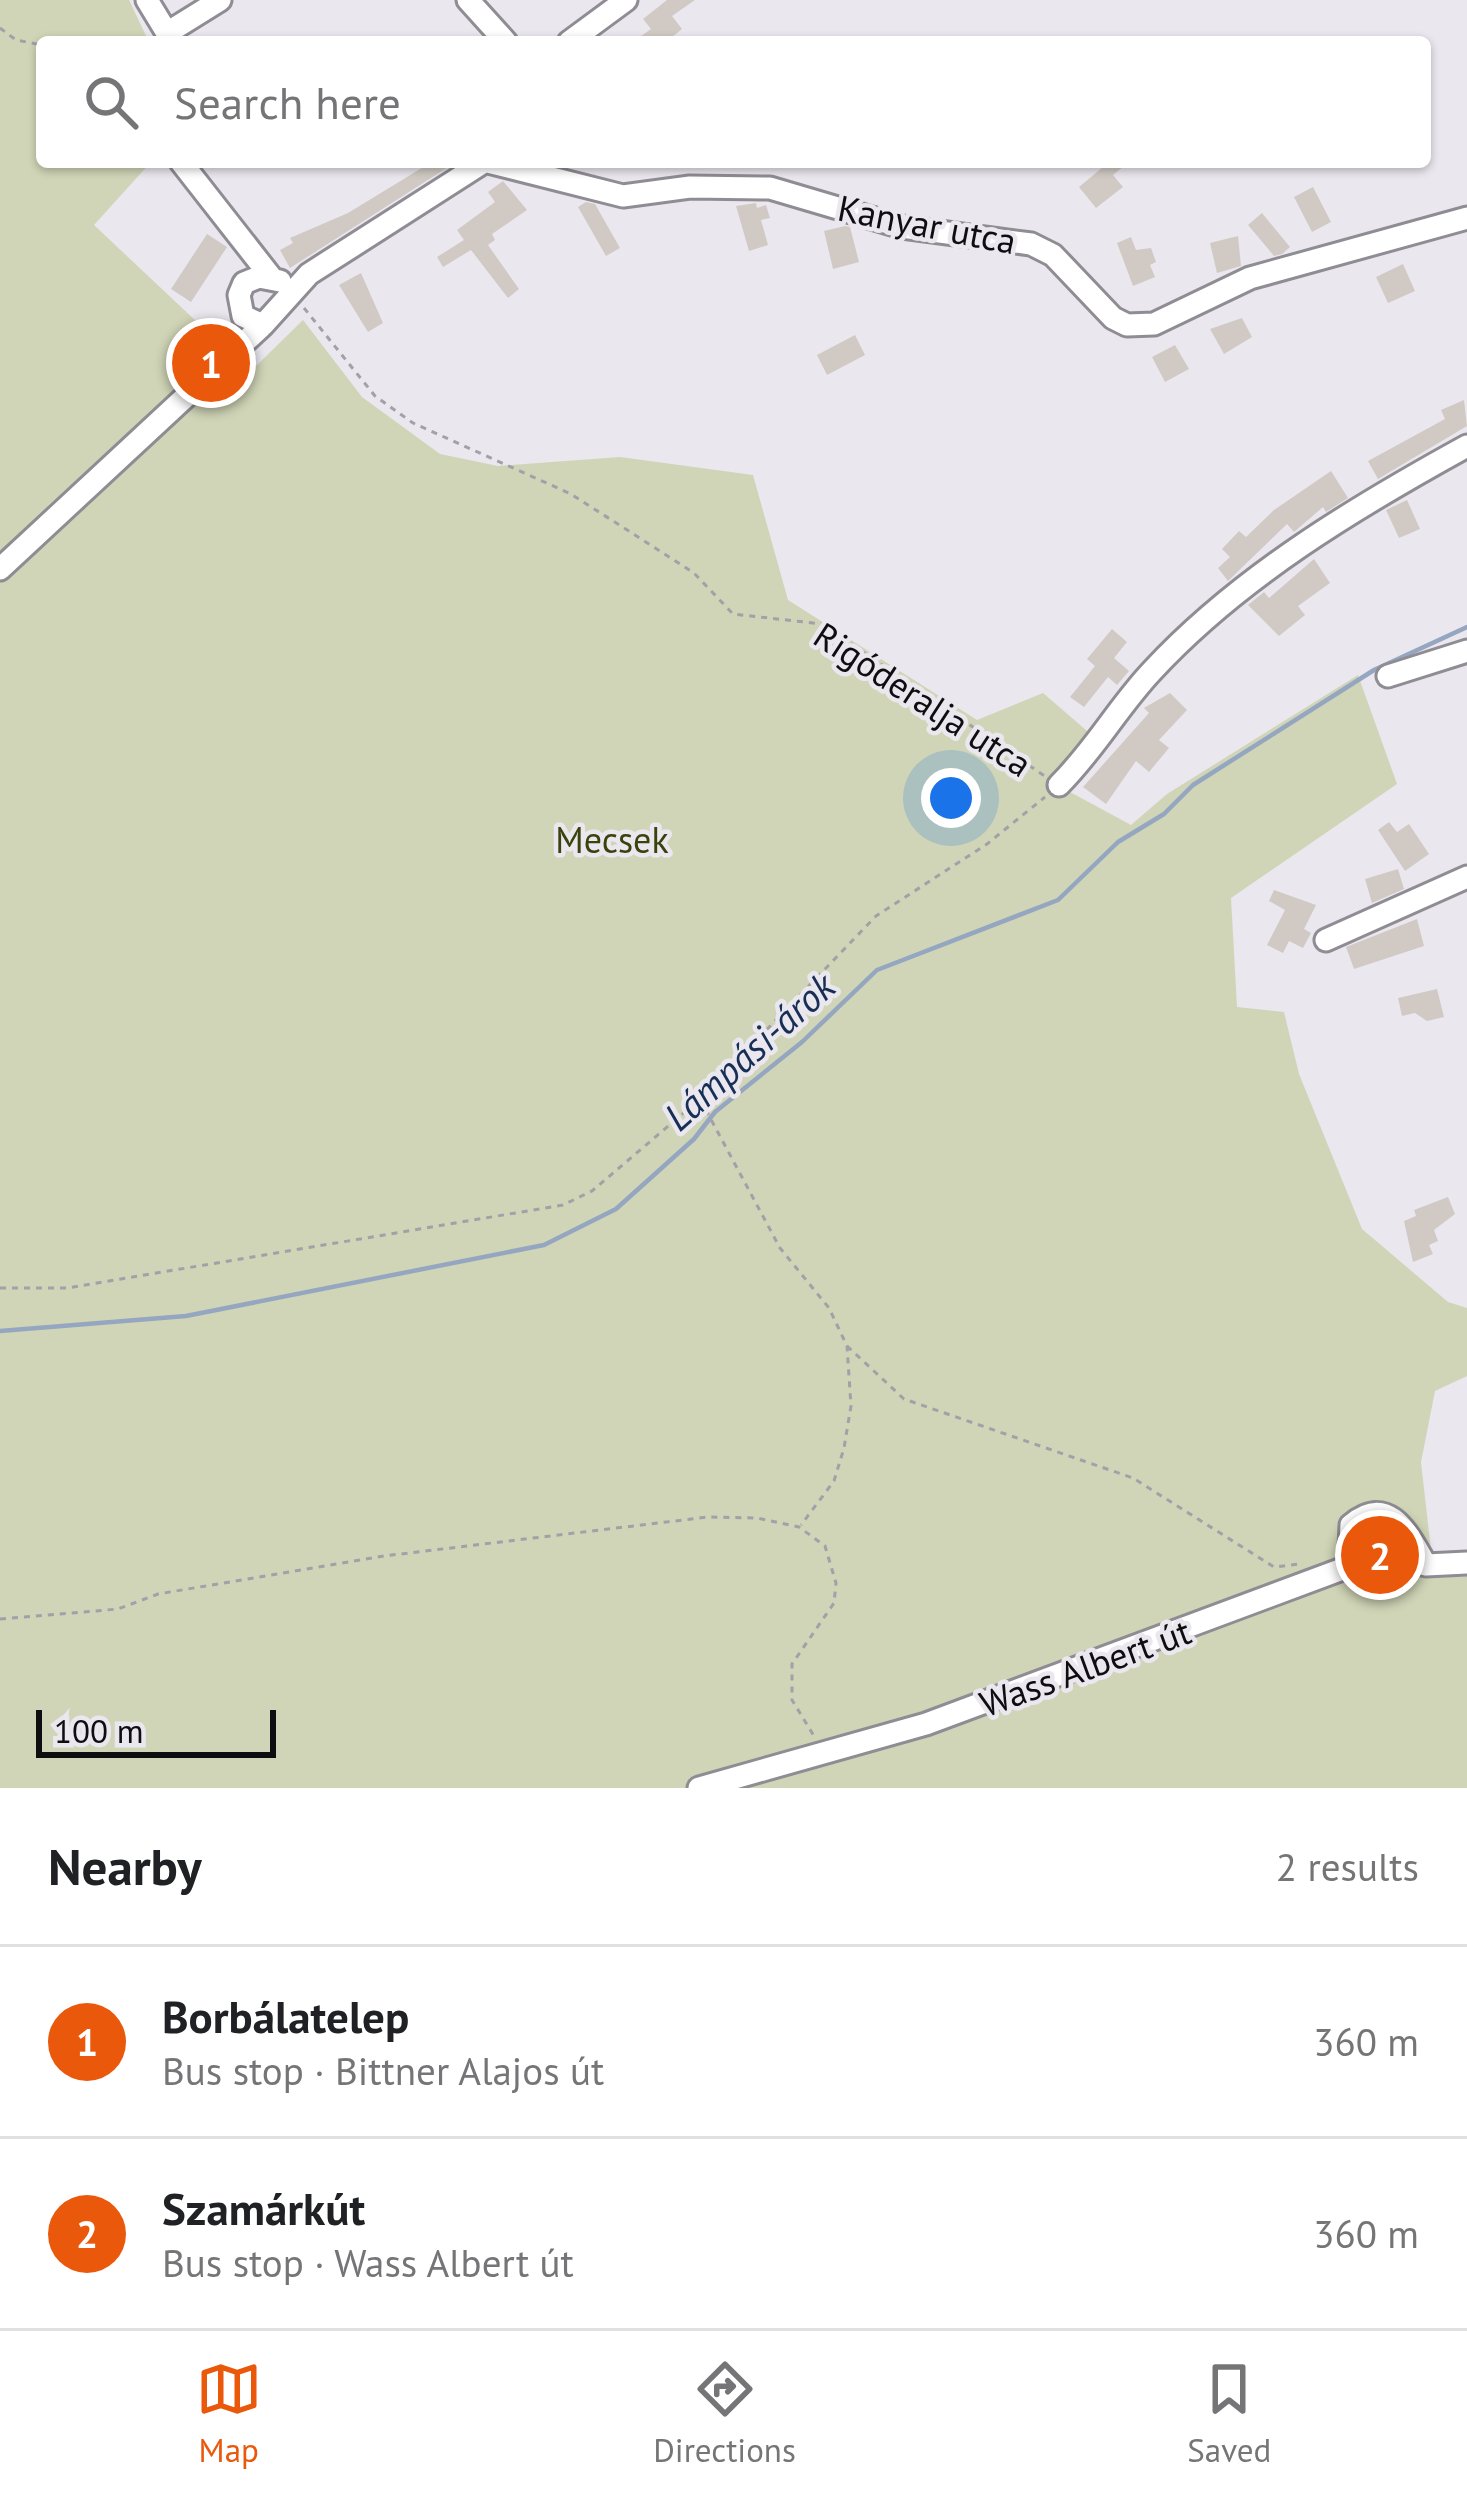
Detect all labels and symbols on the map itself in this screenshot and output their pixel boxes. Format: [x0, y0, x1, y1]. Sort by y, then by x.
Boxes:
street label: Kanyar utca [834, 184, 1020, 264]
pin: 1 [172, 318, 250, 408]
street label: Rigóderalja utca [805, 611, 1041, 787]
your location [921, 768, 981, 828]
park label: Mecsek [555, 816, 669, 863]
water label: Lámpási-árok [653, 960, 846, 1141]
pin: 2 [1341, 1510, 1419, 1600]
street label: Wass Albert út [973, 1607, 1197, 1727]
scale bar [36, 1704, 276, 1757]

